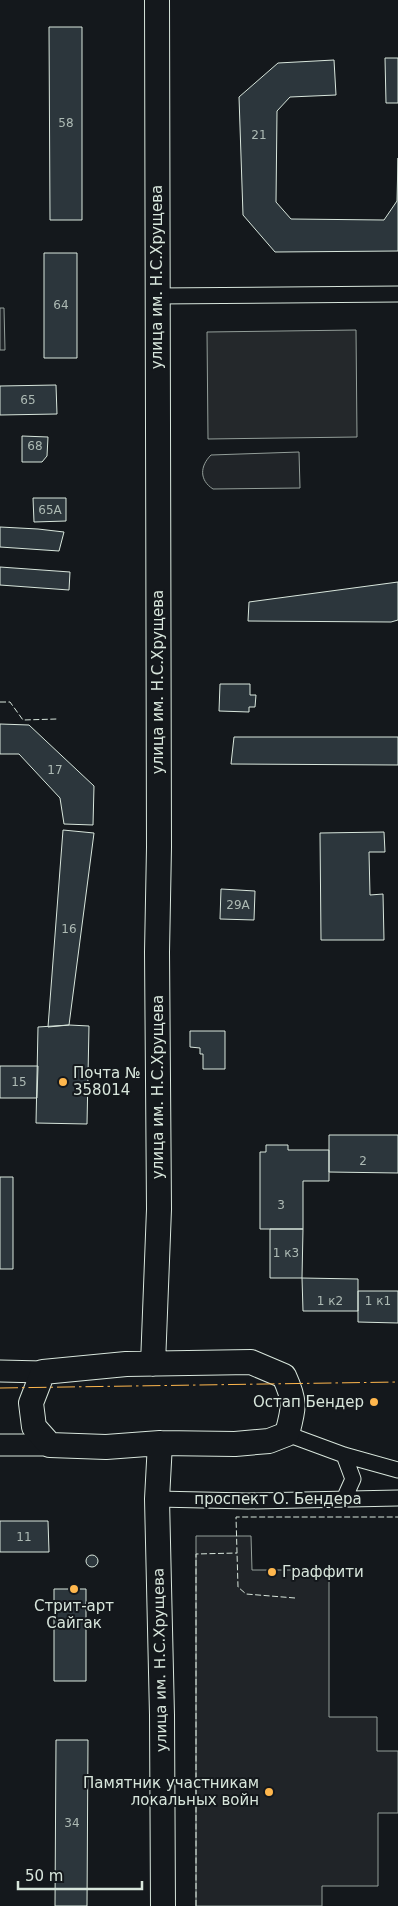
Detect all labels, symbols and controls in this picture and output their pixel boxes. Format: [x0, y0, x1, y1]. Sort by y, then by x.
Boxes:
house number: 58 [58, 116, 74, 130]
house number: 21 [251, 128, 267, 142]
street label: улица им. Н.С.Хрущева [148, 185, 166, 369]
house number: 64 [53, 298, 69, 312]
house number: 65 [20, 393, 36, 407]
house number: 68 [27, 439, 43, 453]
house number: 65А [38, 503, 63, 517]
street label: улица им. Н.С.Хрущева [149, 590, 167, 774]
house number: 17 [47, 763, 63, 777]
house number: 29А [226, 898, 251, 912]
house number: 16 [61, 922, 77, 936]
street label: улица им. Н.С.Хрущева [149, 995, 167, 1179]
place label: Почта № 358014 [73, 1064, 141, 1099]
house number: 15 [11, 1075, 27, 1089]
marker: Почта № 358014 [57, 1076, 69, 1088]
house number: 2 [359, 1154, 367, 1168]
house number: 3 [277, 1198, 285, 1212]
house number: 1 к3 [273, 1246, 299, 1260]
house number: 1 к2 [317, 1294, 343, 1308]
house number: 1 к1 [365, 1294, 391, 1308]
place label: Остап Бендер [253, 1393, 364, 1411]
marker: Остап Бендер [368, 1396, 380, 1408]
street label: проспект О. Бендера [194, 1490, 362, 1508]
house number: 11 [16, 1530, 32, 1544]
place label: Граффити [282, 1563, 364, 1581]
marker: Граффити [266, 1566, 278, 1578]
street label: улица им. Н.С.Хрущева [149, 1568, 171, 1752]
marker: Стрит-арт Сайгак [68, 1583, 80, 1595]
place label: Стрит-арт Сайгак [34, 1597, 114, 1632]
place label: Памятник участникам локальных войн [83, 1774, 259, 1809]
marker: Памятник участникам локальных войн [263, 1786, 275, 1798]
house number: 34 [64, 1816, 80, 1830]
scale bar [18, 1858, 141, 1890]
text: 50 m [25, 1867, 63, 1885]

